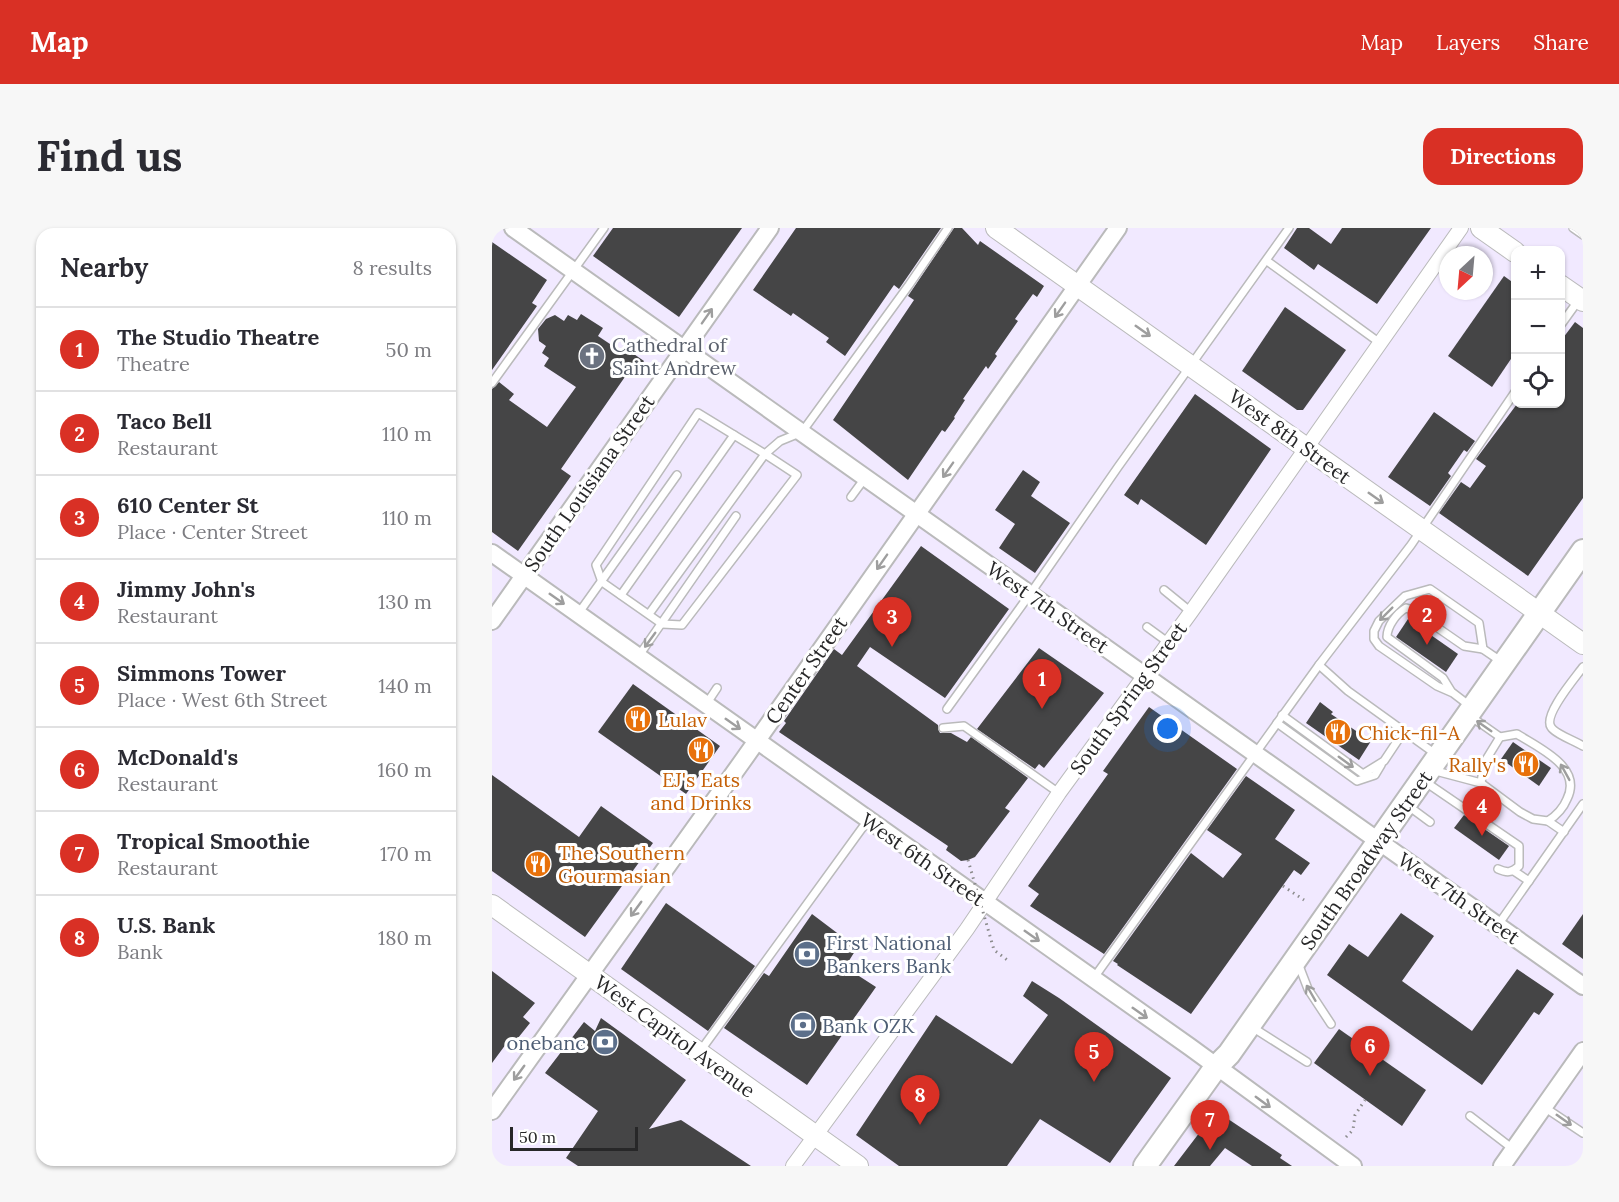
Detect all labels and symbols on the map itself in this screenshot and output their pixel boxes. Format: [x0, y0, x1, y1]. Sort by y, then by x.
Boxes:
north arrow [1439, 246, 1493, 300]
one-way arrow [1054, 302, 1066, 318]
one-way arrow [701, 308, 713, 324]
one-way arrow [1134, 325, 1151, 337]
place label: Cathedral of Saint Andrew [612, 332, 736, 380]
church icon: Cathedral of Saint Andrew [577, 341, 607, 371]
street label: West 8th Street [1224, 383, 1356, 489]
street label: South Louisiana Street [518, 389, 660, 576]
one-way arrow [942, 461, 954, 477]
one-way arrow [1368, 492, 1384, 504]
one-way arrow [876, 553, 889, 569]
street label: West 7th Street [982, 556, 1114, 658]
one-way arrow [548, 593, 564, 605]
pin: 2 [1408, 596, 1446, 645]
pin: 3 [872, 598, 912, 647]
one-way arrow [1379, 607, 1393, 622]
street label: Center Street [760, 611, 853, 729]
street label: South Spring Street [1064, 617, 1192, 779]
one-way arrow [644, 632, 656, 648]
pin: 1 [1022, 660, 1062, 709]
restaurant icon: Lulav [623, 704, 653, 734]
place label: Lulav [658, 707, 708, 732]
your location [1153, 714, 1182, 743]
restaurant icon: Chick-fil-A [1323, 717, 1353, 747]
one-way arrow [725, 718, 741, 730]
place label: Chick-fil-A [1358, 720, 1460, 745]
one-way arrow [1476, 720, 1493, 732]
restaurant icon: EJ's Eats and Drinks [686, 735, 716, 765]
restaurant icon: Rally's [1511, 749, 1541, 779]
place label: Rally's [1448, 752, 1506, 777]
one-way arrow [1338, 756, 1354, 768]
one-way arrow [1559, 764, 1571, 781]
street label: South Broadway Street [1295, 765, 1438, 954]
place label: EJ's Eats and Drinks [651, 767, 752, 815]
pin: 4 [1462, 786, 1502, 836]
street label: West 6th Street [856, 807, 990, 911]
place label: The Southern Gourmasian [558, 840, 685, 888]
street label: West 7th Street [1393, 847, 1525, 949]
restaurant icon: The Southern Gourmasian [523, 849, 553, 879]
one-way arrow [630, 901, 642, 917]
place label: First National Bankers Bank [826, 930, 952, 978]
one-way arrow [1023, 930, 1039, 942]
bank icon: First National Bankers Bank [792, 939, 822, 969]
street label: West Capitol Avenue [590, 969, 760, 1103]
one-way arrow [1305, 984, 1316, 1002]
one-way arrow [1132, 1006, 1148, 1019]
bank icon: Bank OZK [788, 1010, 818, 1040]
place label: Bank OZK [822, 1013, 915, 1038]
pin: 6 [1350, 1026, 1390, 1076]
bank icon: onebanc [590, 1027, 620, 1057]
place label: onebanc [507, 1030, 586, 1055]
pin: 5 [1074, 1032, 1114, 1082]
one-way arrow [513, 1065, 525, 1081]
pin: 8 [900, 1076, 940, 1125]
one-way arrow [1255, 1095, 1271, 1108]
pin: 7 [1190, 1100, 1230, 1150]
one-way arrow [1555, 1114, 1571, 1126]
scale bar [510, 1124, 638, 1152]

